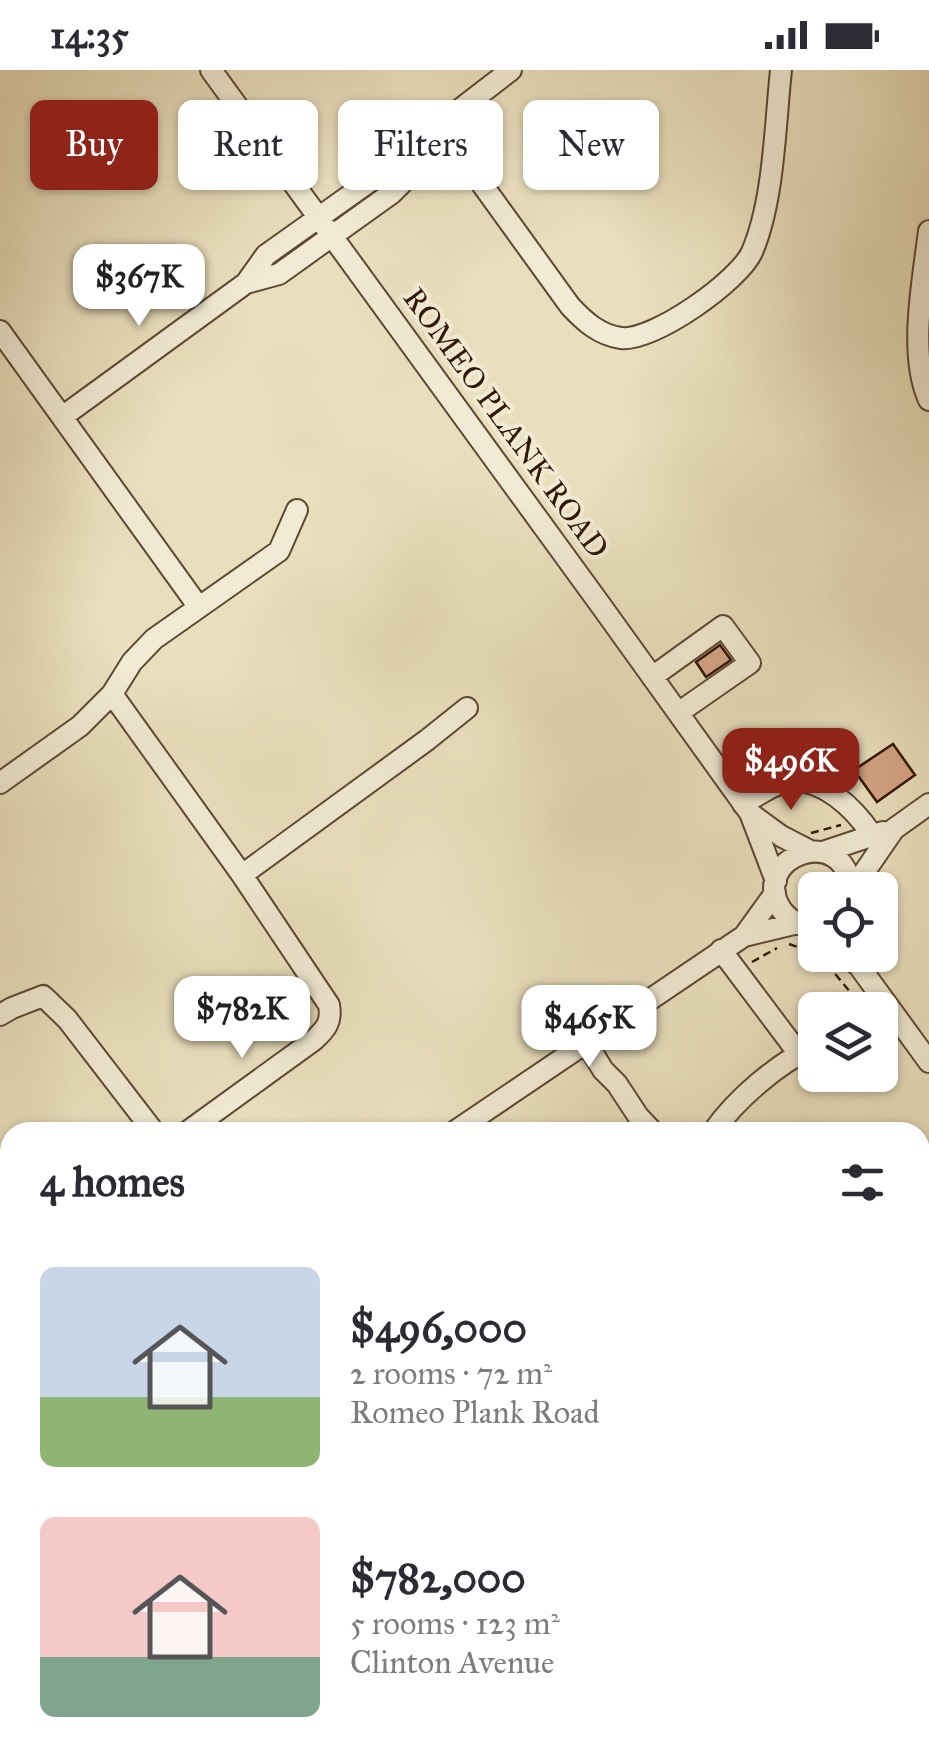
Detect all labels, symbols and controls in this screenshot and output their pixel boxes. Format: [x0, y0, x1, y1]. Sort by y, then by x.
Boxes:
text: 14:35 [50, 12, 129, 58]
chip: Buy [30, 100, 158, 190]
chip: Rent [178, 100, 318, 190]
chip: Filters [338, 100, 503, 190]
chip: New [523, 100, 659, 190]
pin: $367K [69, 244, 209, 329]
text: $367K [95, 257, 183, 296]
street label: ROMEO PLANK ROAD [396, 281, 616, 565]
pin: $496K [721, 728, 861, 813]
text: $496K [744, 741, 838, 780]
map controls [798, 872, 898, 1092]
button: locate [798, 872, 898, 972]
pin: $782K [172, 976, 312, 1061]
pin: $465K [519, 985, 659, 1070]
text: $782K [196, 989, 288, 1028]
button: layers [798, 992, 898, 1092]
text: $465K [543, 998, 635, 1037]
icon: filters [835, 1155, 890, 1210]
text: 4 homes [40, 1156, 185, 1208]
text: $496,000 [350, 1302, 527, 1354]
icon: home [120, 1307, 240, 1427]
text: 2 rooms · 72 m² [350, 1354, 552, 1393]
text: Romeo Plank Road [350, 1393, 600, 1432]
text: $782,000 [350, 1552, 526, 1604]
icon: home [120, 1557, 240, 1677]
text: 5 rooms · 123 m² [350, 1604, 560, 1643]
text: Clinton Avenue [350, 1643, 554, 1682]

